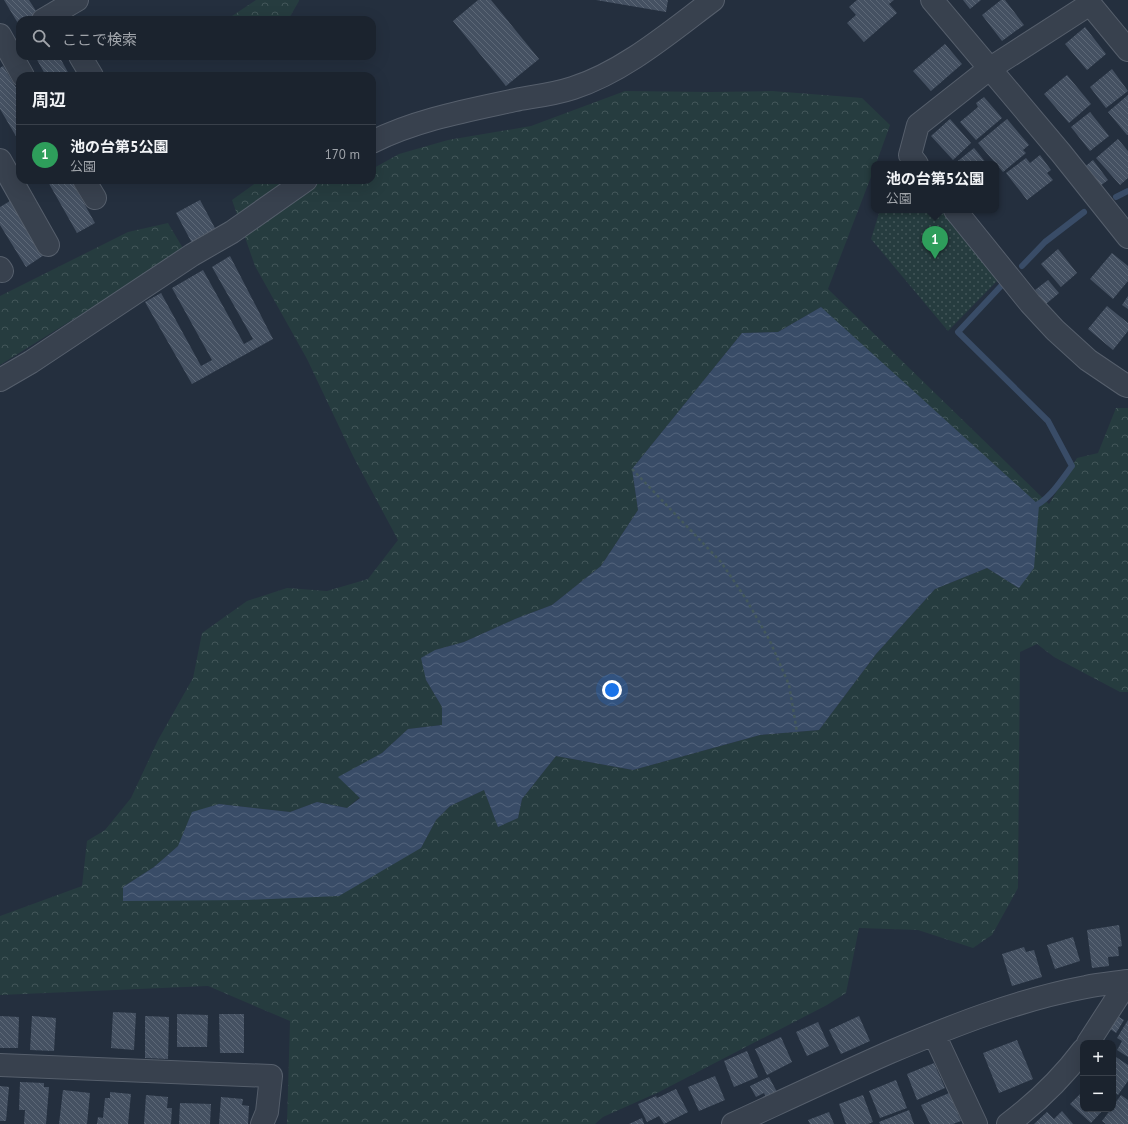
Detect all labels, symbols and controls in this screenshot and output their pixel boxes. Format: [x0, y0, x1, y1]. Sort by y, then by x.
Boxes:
search box [16, 16, 376, 60]
icon: search [30, 27, 52, 49]
text: ここで検索 [62, 30, 137, 49]
text: 周辺 [32, 89, 66, 111]
text: 池の台第5公園 [70, 137, 169, 156]
text: 1 [41, 146, 49, 163]
text: 170 m [325, 146, 360, 163]
text: 公園 [70, 158, 96, 175]
popup [871, 161, 999, 213]
text: 池の台第5公園 [886, 169, 984, 188]
text: 公園 [886, 190, 912, 207]
pin: 1 [922, 226, 948, 259]
your location [602, 680, 622, 700]
map controls [1080, 1040, 1116, 1112]
button: + [1080, 1040, 1116, 1076]
button: − [1080, 1076, 1116, 1112]

